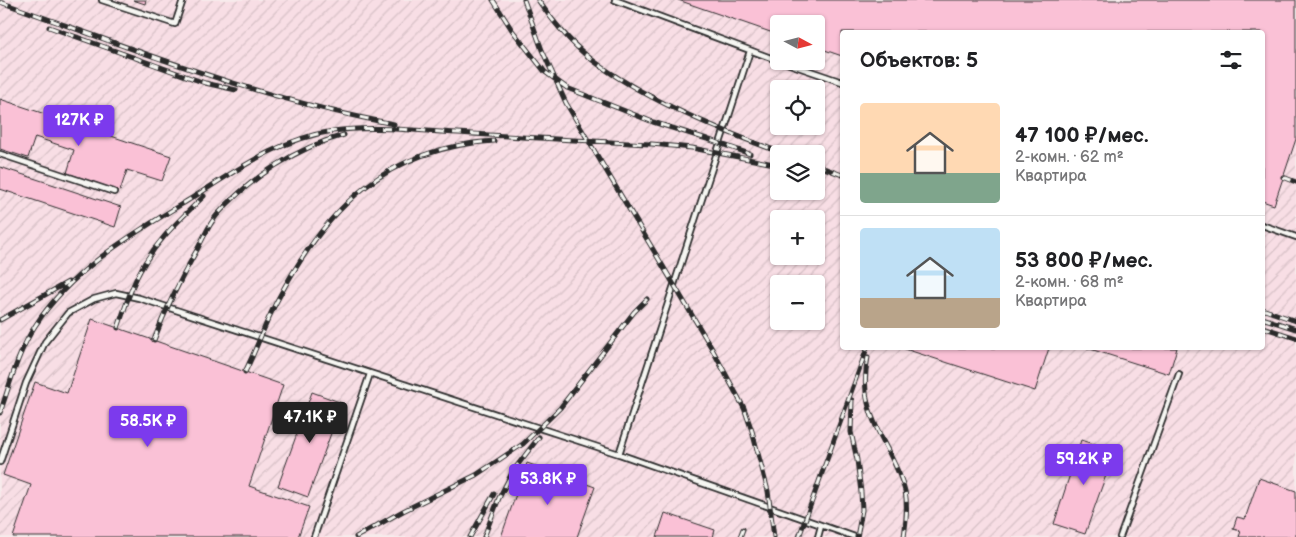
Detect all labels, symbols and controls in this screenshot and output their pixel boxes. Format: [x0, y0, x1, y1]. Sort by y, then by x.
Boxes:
north arrow [770, 15, 825, 70]
map controls [770, 15, 825, 330]
icon: filters [1217, 46, 1245, 74]
text: Объектов: 5 [860, 48, 978, 73]
button: locate [770, 80, 825, 135]
pin: 127K ₽ [38, 104, 120, 147]
text: 127K ₽ [54, 111, 104, 130]
icon: home [900, 123, 960, 183]
text: 47 100 ₽/мес. [1015, 123, 1149, 148]
button: layers [770, 145, 825, 200]
text: 2-комн. · 62 m² [1015, 148, 1124, 167]
text: Квартира [1015, 167, 1087, 186]
button: + [770, 210, 825, 265]
icon: home [900, 248, 960, 308]
text: 53 800 ₽/мес. [1015, 248, 1153, 273]
text: 2-комн. · 68 m² [1015, 273, 1124, 292]
button: − [770, 275, 825, 330]
text: Квартира [1015, 292, 1087, 311]
pin: 47.1K ₽ [264, 402, 356, 444]
pin: 58.5K ₽ [102, 406, 194, 448]
text: 47.1K ₽ [283, 408, 337, 427]
text: 58.5K ₽ [120, 412, 176, 431]
pin: 59.2K ₽ [1038, 444, 1130, 486]
text: 59.2K ₽ [1056, 450, 1112, 469]
pin: 53.8K ₽ [502, 464, 594, 506]
text: 53.8K ₽ [520, 470, 576, 489]

